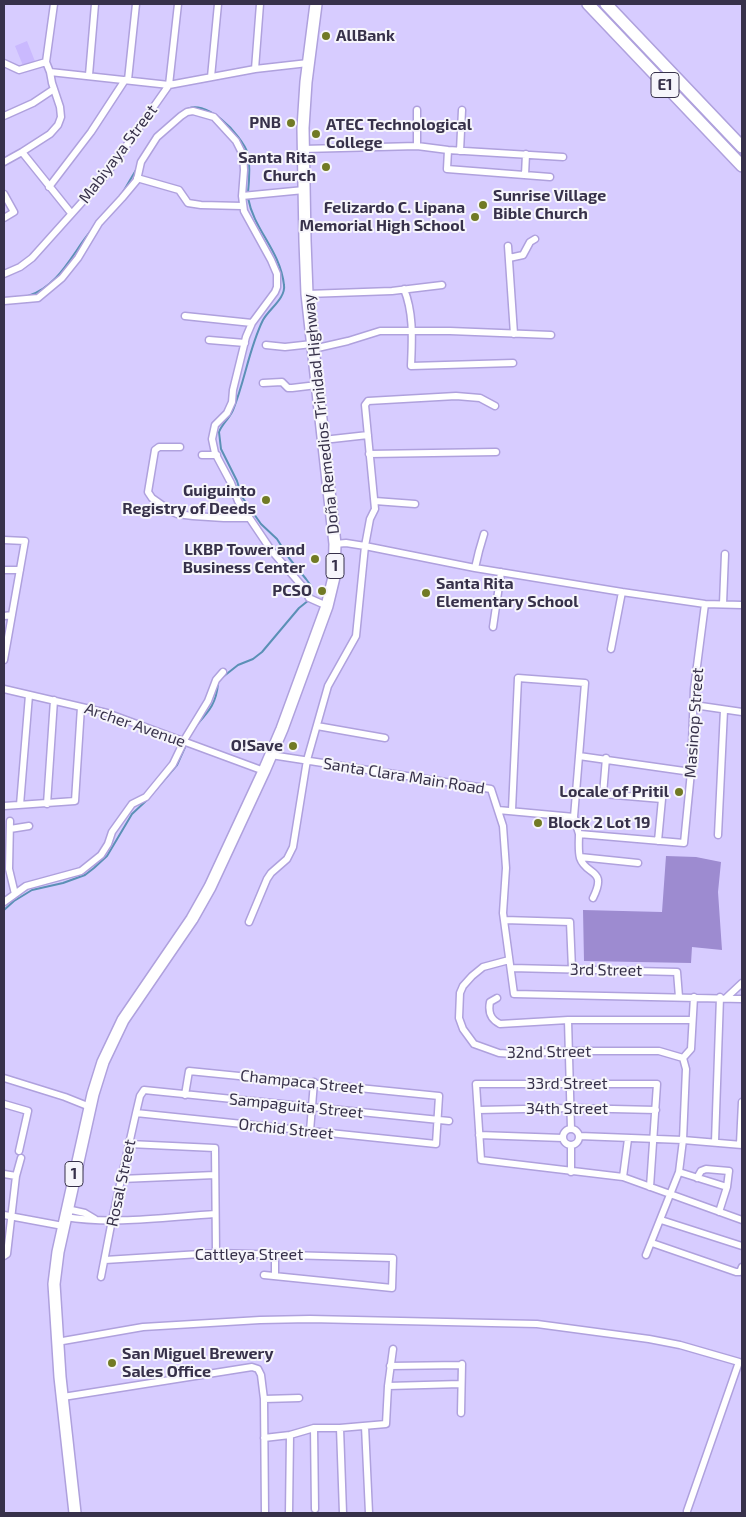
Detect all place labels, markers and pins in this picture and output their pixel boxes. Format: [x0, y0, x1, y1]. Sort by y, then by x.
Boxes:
place label: AllBank [336, 26, 395, 46]
marker: AllBank [320, 30, 332, 42]
place label: PNB [249, 113, 281, 133]
place label: ATEC Technological College [326, 115, 472, 153]
marker: PNB [285, 117, 297, 129]
marker: ATEC Technological College [310, 128, 322, 140]
place label: Santa Rita Church [238, 148, 316, 186]
marker: Santa Rita Church [320, 161, 332, 173]
place label: Sunrise Village Bible Church [493, 186, 606, 224]
place label: Felizardo C. Lipana Memorial High School [300, 198, 465, 236]
marker: Sunrise Village Bible Church [477, 199, 489, 211]
marker: Felizardo C. Lipana Memorial High School [469, 211, 481, 223]
place label: Guiguinto Registry of Deeds [122, 481, 256, 519]
marker: Guiguinto Registry of Deeds [260, 494, 272, 506]
place label: LKBP Tower and Business Center [183, 540, 305, 578]
marker: LKBP Tower and Business Center [309, 553, 321, 565]
place label: Santa Rita Elementary School [436, 574, 579, 612]
place label: PCSO [272, 581, 312, 601]
marker: PCSO [316, 585, 328, 597]
marker: Santa Rita Elementary School [420, 587, 432, 599]
place label: O!Save [231, 736, 283, 756]
marker: O!Save [287, 740, 299, 752]
place label: Locale of Pritil [559, 782, 669, 802]
marker: Locale of Pritil [673, 786, 685, 798]
place label: Block 2 Lot 19 [548, 813, 651, 833]
marker: Block 2 Lot 19 [532, 817, 544, 829]
place label: San Miguel Brewery Sales Office [122, 1344, 273, 1382]
marker: San Miguel Brewery Sales Office [106, 1357, 118, 1369]

